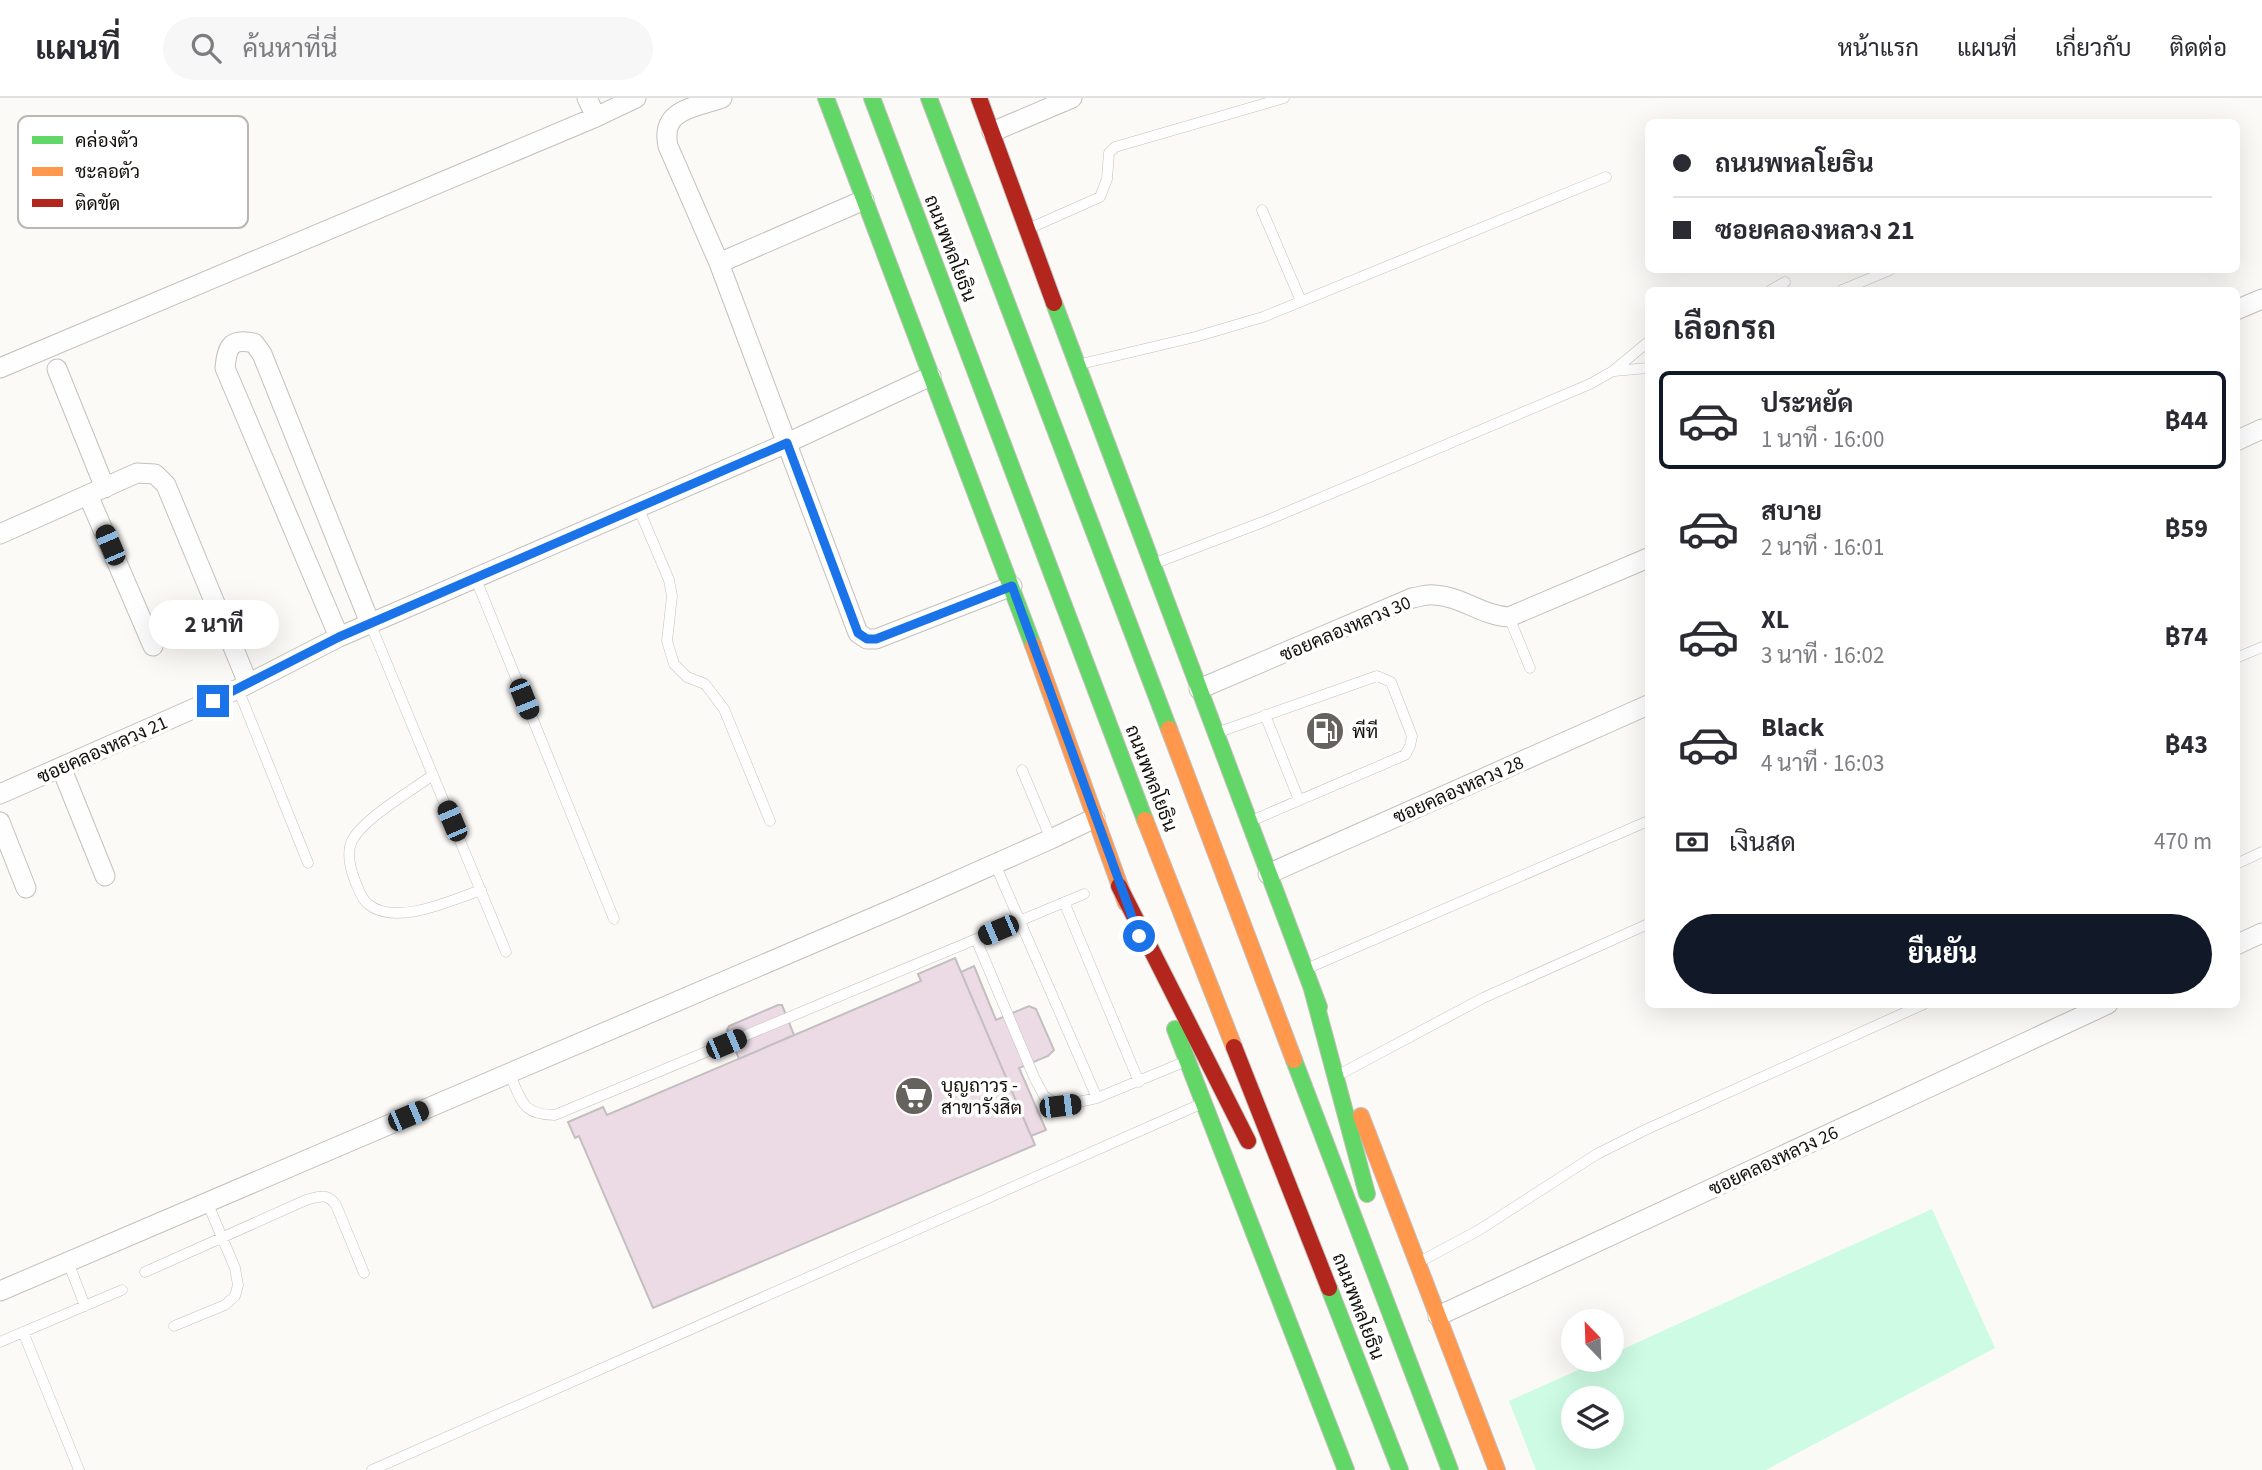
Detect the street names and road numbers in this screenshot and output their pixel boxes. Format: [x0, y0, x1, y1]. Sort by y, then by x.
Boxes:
street label: ถนนพหลโยธิน [917, 191, 982, 306]
street label: ซอยคลองหลวง 30 [1276, 590, 1415, 669]
street label: ซอยคลองหลวง 21 [33, 710, 172, 791]
street label: ถนนพหลโยธิน [1118, 721, 1183, 836]
street label: ซอยคลองหลวง 28 [1389, 750, 1528, 831]
street label: ซอยคลองหลวง 26 [1704, 1120, 1843, 1203]
street label: ถนนพหลโยธิน [1325, 1249, 1390, 1364]

